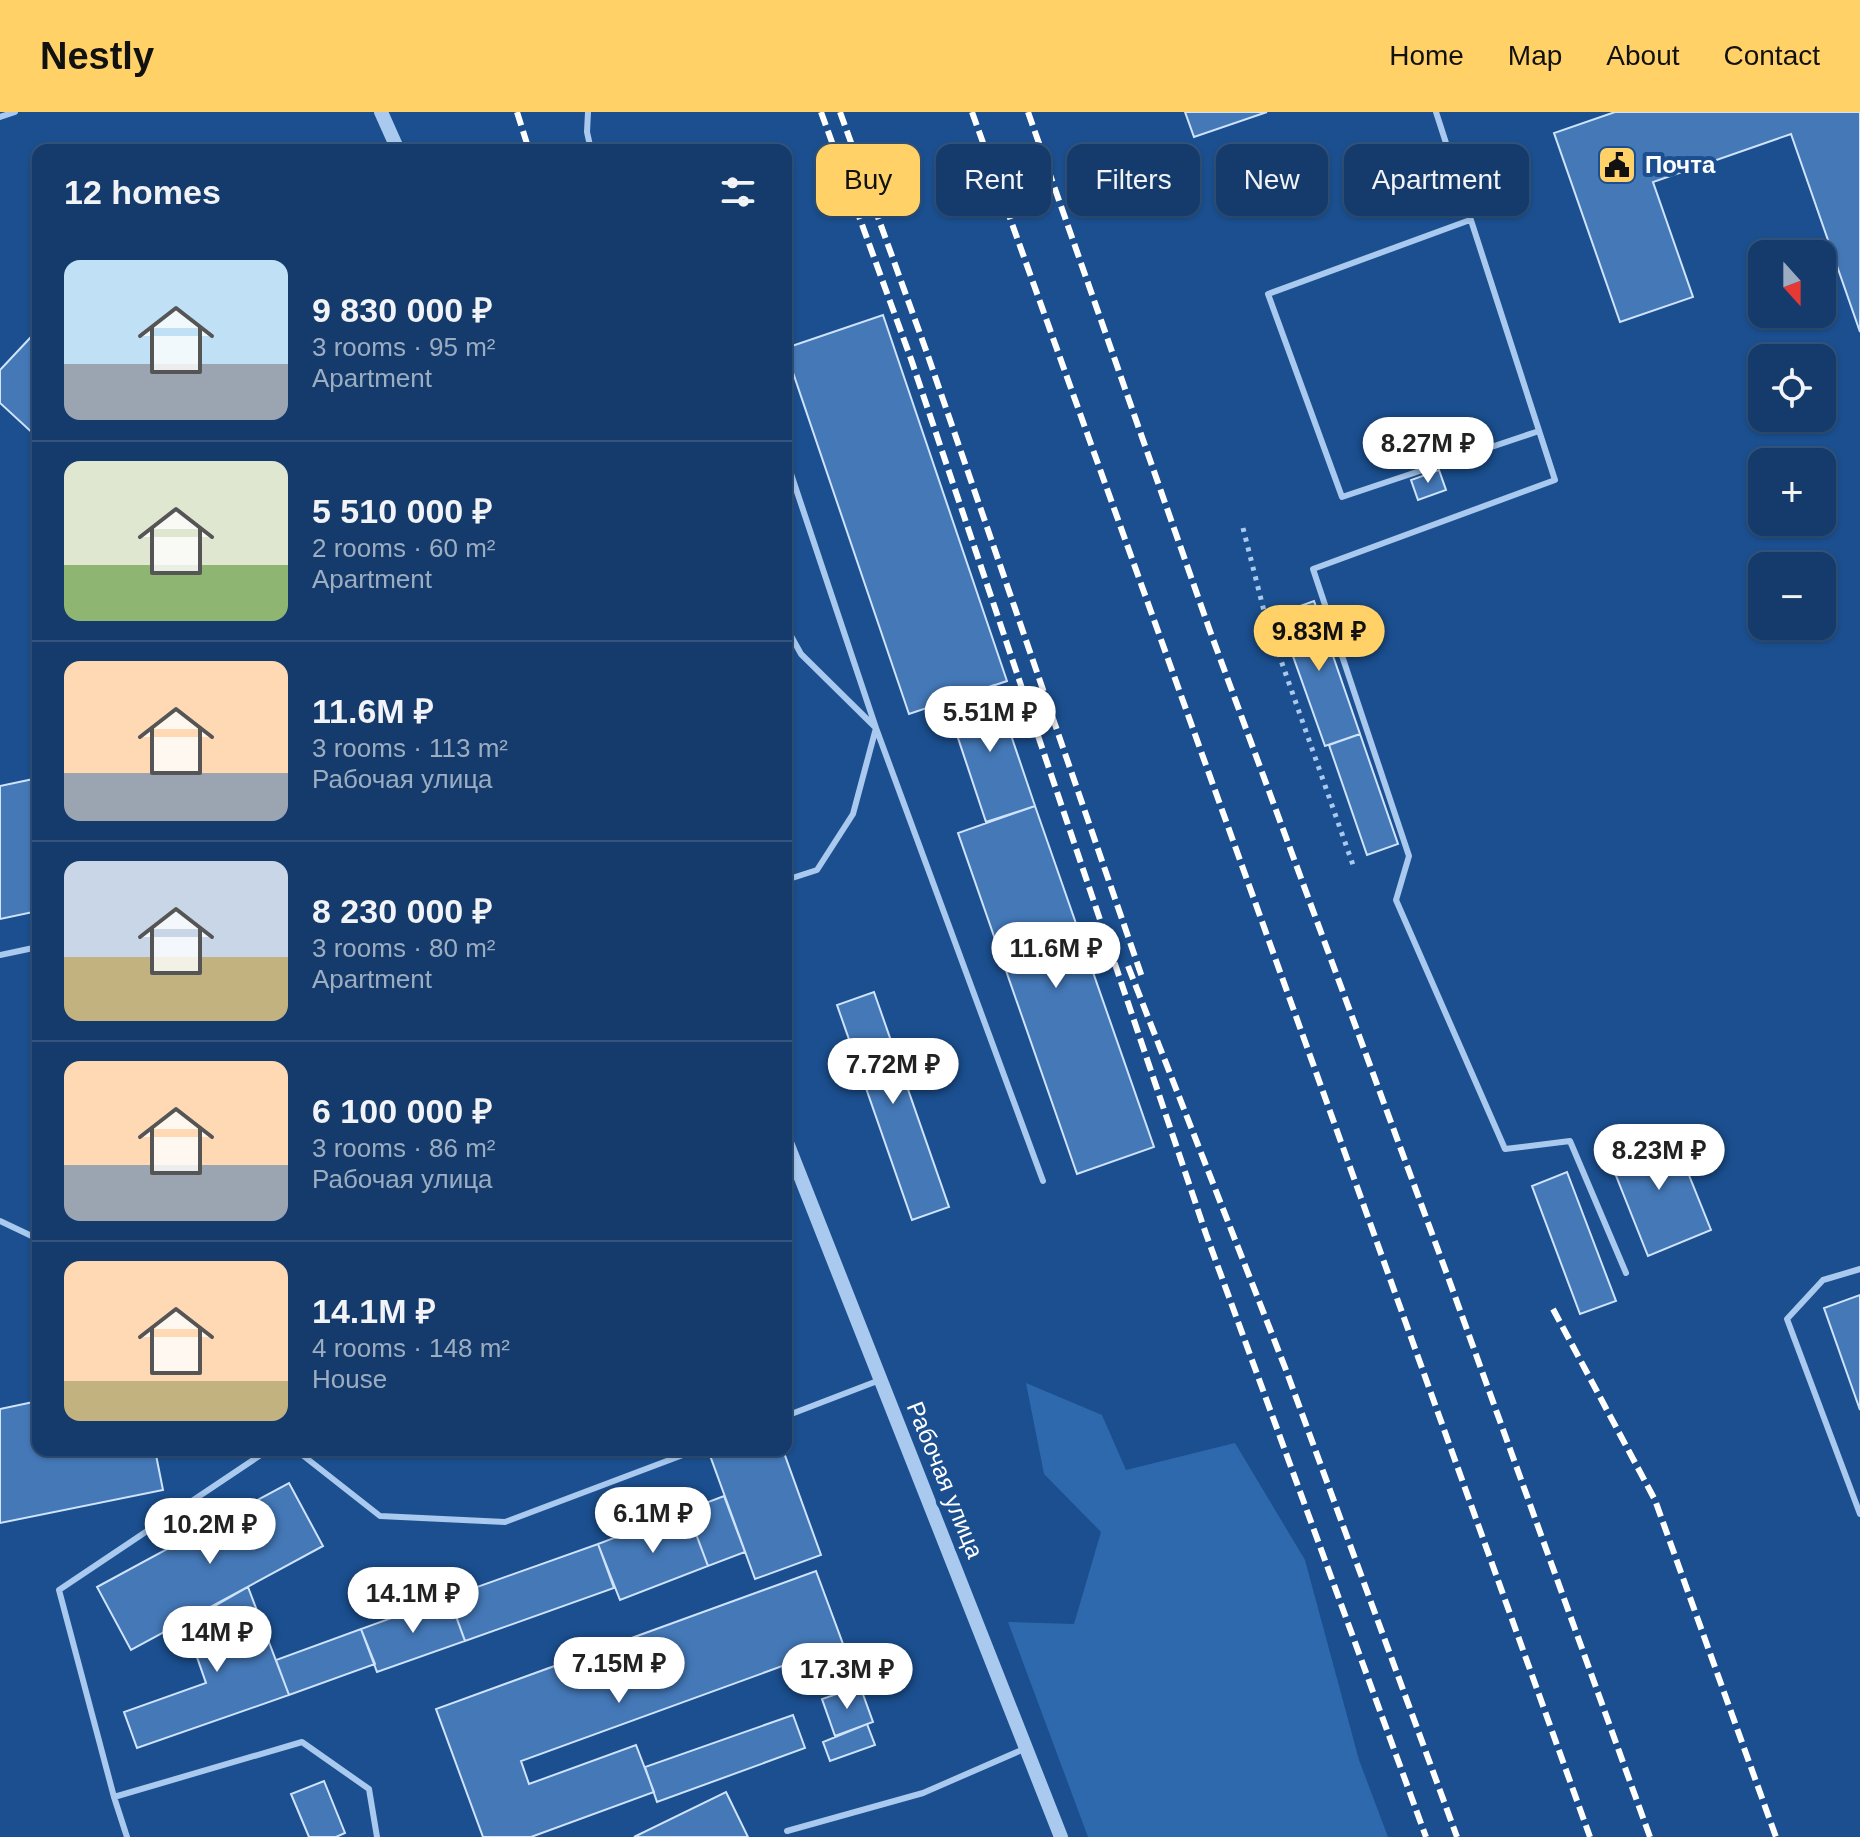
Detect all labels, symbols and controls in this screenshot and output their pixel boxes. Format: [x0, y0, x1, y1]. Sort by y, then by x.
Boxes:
text: Nestly [40, 35, 154, 77]
text: Home [1389, 40, 1464, 71]
text: Map [1508, 40, 1562, 71]
text: About [1606, 40, 1680, 71]
text: Contact [1724, 40, 1820, 71]
chip: Buy [816, 144, 920, 216]
chip: Rent [936, 144, 1051, 216]
chip: Filters [1067, 144, 1200, 216]
chip: New [1216, 144, 1328, 216]
chip: Apartment [1344, 144, 1529, 216]
public building icon: Почта [1596, 144, 1638, 186]
place label: Почта [1645, 151, 1716, 178]
icon: filters [716, 170, 760, 214]
text: 12 homes [64, 173, 221, 211]
north arrow [1748, 240, 1836, 328]
map controls [1748, 240, 1836, 640]
text: 9 830 000 ₽ [312, 291, 493, 329]
icon: home [128, 292, 224, 388]
text: 3 rooms · 95 m² [312, 332, 496, 362]
button: locate [1748, 344, 1836, 432]
text: Apartment [312, 363, 432, 393]
pin: 8.27M ₽ [1354, 417, 1502, 485]
text: 8.27M ₽ [1381, 428, 1475, 458]
button: + [1748, 448, 1836, 536]
text: 5 510 000 ₽ [312, 492, 493, 530]
icon: home [128, 493, 224, 589]
text: 2 rooms · 60 m² [312, 533, 496, 563]
button: − [1748, 552, 1836, 640]
text: Apartment [312, 564, 432, 594]
pin: 9.83M ₽ [1245, 605, 1393, 673]
text: 9.83M ₽ [1272, 616, 1366, 646]
pin: 5.51M ₽ [916, 686, 1064, 754]
text: 11.6M ₽ [312, 692, 434, 730]
icon: home [128, 693, 224, 789]
text: 5.51M ₽ [943, 697, 1037, 727]
text: 3 rooms · 113 m² [312, 733, 508, 763]
text: Рабочая улица [312, 764, 493, 794]
text: 8 230 000 ₽ [312, 892, 493, 930]
icon: home [128, 893, 224, 989]
pin: 11.6M ₽ [982, 922, 1130, 990]
text: 3 rooms · 80 m² [312, 933, 496, 963]
text: 11.6M ₽ [1009, 933, 1103, 963]
text: Apartment [312, 964, 432, 994]
pin: 7.72M ₽ [819, 1038, 967, 1106]
text: 7.72M ₽ [846, 1049, 940, 1079]
text: 6 100 000 ₽ [312, 1092, 493, 1130]
icon: home [128, 1093, 224, 1189]
pin: 8.23M ₽ [1585, 1124, 1733, 1192]
text: 3 rooms · 86 m² [312, 1133, 496, 1163]
text: 8.23M ₽ [1612, 1135, 1706, 1165]
text: Рабочая улица [312, 1164, 493, 1194]
text: 14.1M ₽ [312, 1292, 436, 1330]
icon: home [128, 1293, 224, 1389]
text: 4 rooms · 148 m² [312, 1333, 510, 1363]
text: House [312, 1364, 387, 1394]
street label: Рабочая улица [902, 1398, 989, 1563]
pin: 6.1M ₽ [588, 1487, 718, 1555]
pin: 10.2M ₽ [136, 1498, 284, 1566]
text: 6.1M ₽ [613, 1498, 693, 1528]
text: 10.2M ₽ [163, 1509, 257, 1539]
pin: 14.1M ₽ [339, 1567, 487, 1635]
text: 14.1M ₽ [366, 1578, 460, 1608]
pin: 14M ₽ [161, 1606, 273, 1674]
text: 14M ₽ [181, 1617, 253, 1647]
pin: 7.15M ₽ [545, 1637, 693, 1705]
pin: 17.3M ₽ [773, 1643, 921, 1711]
text: 7.15M ₽ [572, 1648, 666, 1678]
text: 17.3M ₽ [800, 1654, 894, 1684]

